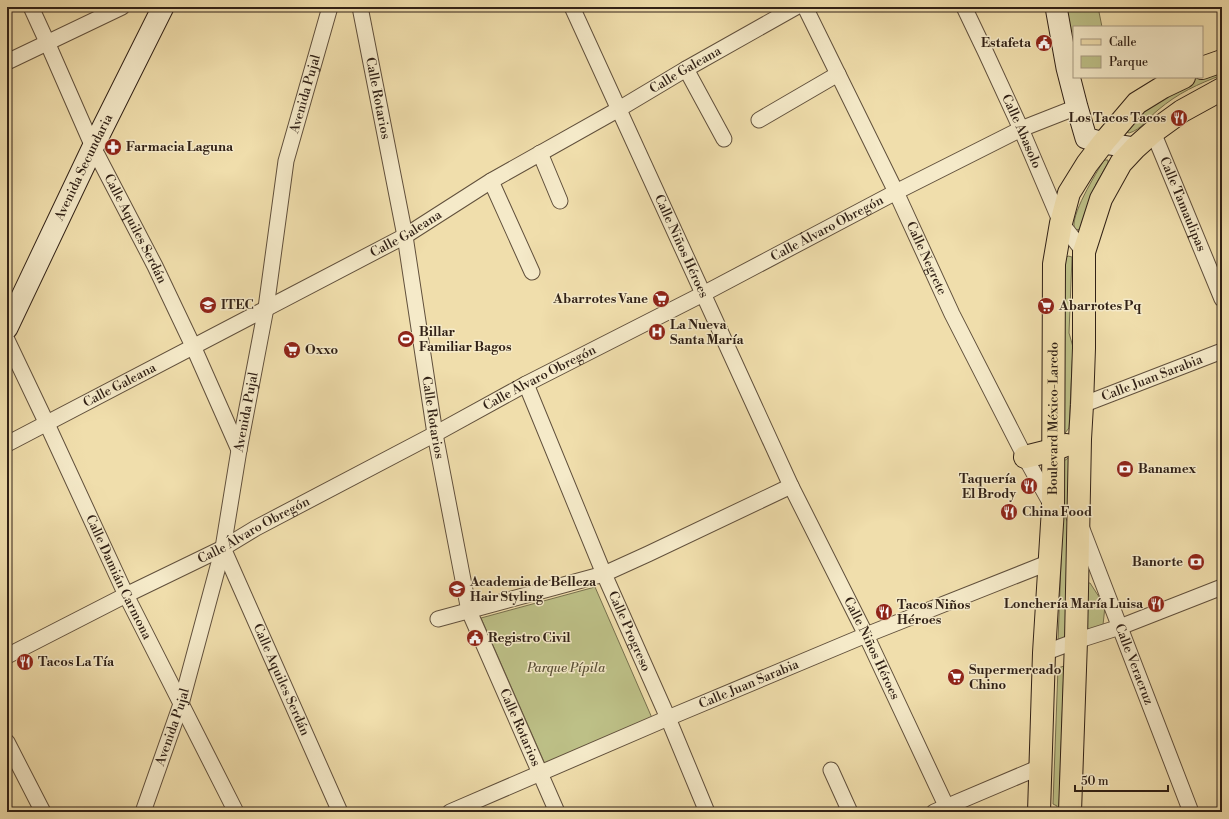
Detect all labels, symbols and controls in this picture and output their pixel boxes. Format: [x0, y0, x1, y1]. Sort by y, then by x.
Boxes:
legend [1073, 26, 1203, 78]
public building icon: Estafeta [1034, 33, 1054, 53]
place label: Estafeta [981, 35, 1032, 51]
text: Calle [1109, 35, 1136, 50]
street label: Calle Galeana [647, 43, 724, 97]
street label: Avenida Pujal [286, 53, 324, 136]
text: Parque [1109, 55, 1148, 70]
street label: Calle Rotarios [362, 56, 394, 141]
street label: Calle Abasolo [998, 92, 1045, 171]
restaurant icon: Los Tacos Tacos [1169, 108, 1189, 128]
place label: Los Tacos Tacos [1069, 110, 1166, 126]
street label: Avenida Secundaria [51, 111, 116, 224]
pharmacy icon: Farmacia Laguna [103, 137, 123, 157]
place label: Farmacia Laguna [126, 139, 234, 155]
street label: Calle Tamaulipas [1156, 154, 1210, 254]
street label: Calle Aquiles Serdán [100, 171, 170, 286]
street label: Calle Niños Héroes [651, 192, 712, 301]
street label: Calle Álvaro Obregón [768, 192, 886, 265]
street label: Calle Galeana [368, 206, 445, 261]
street label: Calle Negrete [903, 219, 950, 298]
supermarket icon: Abarrotes Vane [651, 289, 671, 309]
place label: Abarrotes Vane [552, 291, 648, 307]
school or university icon: ITEC [198, 295, 218, 315]
supermarket icon: Abarrotes Pq [1036, 296, 1056, 316]
place label: ITEC [221, 297, 254, 313]
place label: Abarrotes Pq [1058, 298, 1141, 314]
place label: La Nueva Santa María [670, 317, 745, 348]
hospital icon: La Nueva Santa María [647, 322, 667, 342]
place label: Billar Familiar Bagos [419, 324, 512, 355]
sports icon: Billar Familiar Bagos [396, 329, 416, 349]
supermarket icon: Oxxo [282, 340, 302, 360]
place label: Oxxo [305, 342, 338, 358]
street label: Calle Álvaro Obregón [480, 342, 599, 414]
street label: Boulevard México-Laredo [1045, 342, 1062, 496]
street label: Calle Juan Sarabia [1099, 351, 1205, 405]
street label: Calle Galeana [80, 359, 159, 411]
street label: Avenida Pujal [231, 371, 262, 454]
street label: Calle Rotarios [418, 375, 448, 460]
bank icon: Banamex [1115, 459, 1135, 479]
place label: Banamex [1138, 461, 1197, 477]
place label: Taquería El Brody [959, 471, 1017, 502]
restaurant icon: Taquería El Brody [1019, 476, 1039, 496]
street label: Calle Álvaro Obregón [195, 493, 313, 567]
restaurant icon: China Food [999, 502, 1019, 522]
place label: China Food [1022, 504, 1092, 520]
street label: Calle Damián Carmona [82, 512, 155, 642]
bank icon: Banorte [1186, 552, 1206, 572]
place label: Banorte [1132, 554, 1183, 570]
place label: Academia de Belleza Hair Styling [469, 574, 597, 605]
school or university icon: Academia de Belleza Hair Styling [447, 579, 467, 599]
street label: Calle Progreso [605, 589, 654, 674]
street label: Calle Niños Héroes [840, 594, 903, 702]
restaurant icon: Lonchería María Luisa [1146, 594, 1166, 614]
place label: Lonchería María Luisa [1004, 596, 1144, 612]
place label: Tacos Niños Héroes [897, 597, 971, 628]
restaurant icon: Tacos Niños Héroes [874, 602, 894, 622]
street label: Calle Aquiles Serdán [249, 621, 313, 738]
street label: Calle Veracruz [1111, 621, 1157, 707]
public building icon: Registro Civil [465, 628, 485, 648]
place label: Registro Civil [488, 630, 571, 646]
restaurant icon: Tacos La Tía [15, 652, 35, 672]
place label: Tacos La Tía [38, 654, 115, 670]
street label: Calle Juan Sarabia [696, 656, 802, 712]
park label: Parque Pípila [526, 660, 606, 676]
place label: Supermercado Chino [969, 662, 1062, 693]
supermarket icon: Supermercado Chino [946, 667, 966, 687]
street label: Avenida Pujal [152, 686, 193, 769]
street label: Calle Rotarios [496, 686, 544, 769]
scale bar [1075, 767, 1168, 793]
text: 50 m [1081, 774, 1109, 789]

